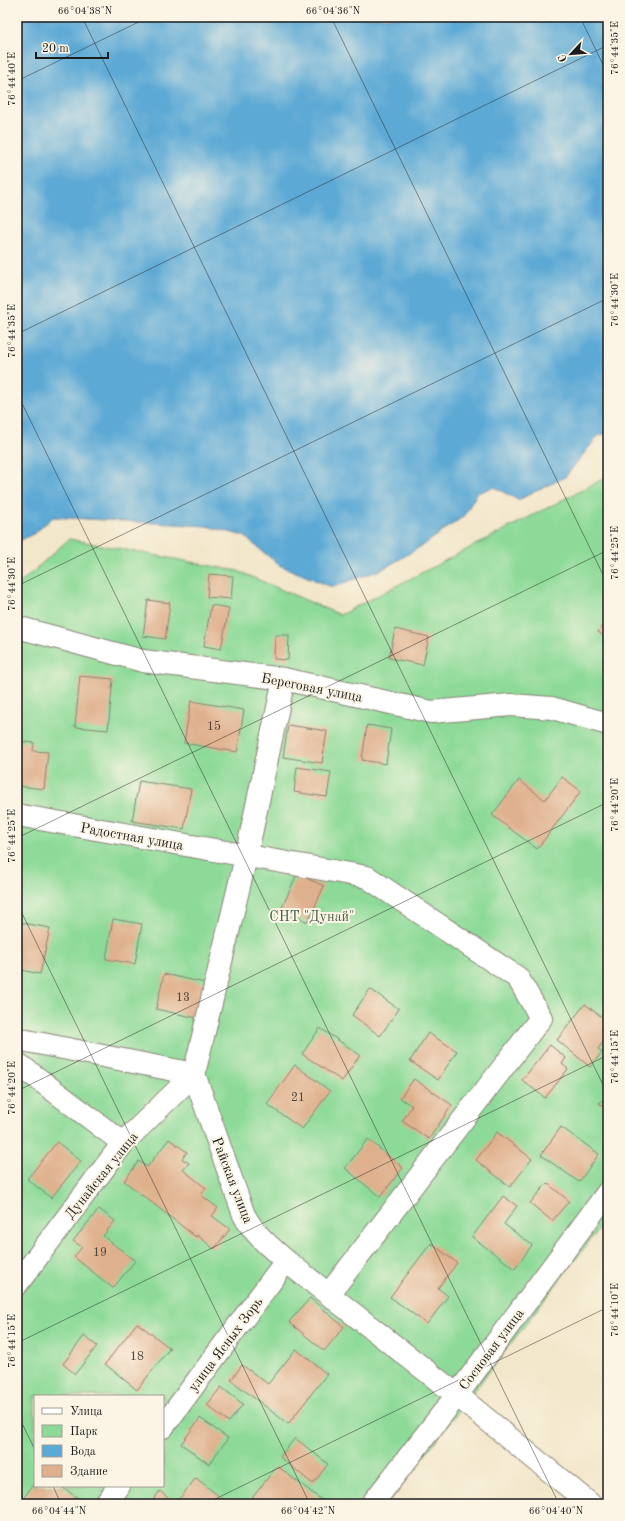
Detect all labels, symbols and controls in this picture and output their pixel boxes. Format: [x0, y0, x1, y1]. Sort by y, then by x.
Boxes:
text: 66°04'38"N [58, 6, 113, 16]
text: 66°04'36"N [306, 6, 361, 16]
text: 76°44'35"E [610, 21, 620, 75]
scale bar [36, 34, 108, 60]
north arrow [551, 34, 591, 74]
text: 20 m [42, 43, 69, 55]
text: 76°44'40"E [7, 52, 17, 106]
text: С [557, 52, 570, 63]
text: 76°44'30"E [610, 273, 620, 327]
text: 76°44'35"E [7, 304, 17, 358]
text: 76°44'25"E [610, 526, 620, 580]
text: 76°44'30"E [7, 557, 17, 611]
street label: Береговая улица [260, 671, 364, 705]
house number: 15 [207, 720, 221, 733]
text: 76°44'20"E [610, 778, 620, 832]
text: 76°44'25"E [7, 809, 17, 863]
street label: Радостная улица [79, 821, 185, 853]
park label: СНТ "Дунай" [269, 910, 355, 924]
house number: 13 [176, 992, 190, 1004]
text: 76°44'15"E [610, 1030, 620, 1084]
text: 76°44'20"E [7, 1061, 17, 1115]
house number: 21 [291, 1092, 305, 1104]
street label: Дунайская улица [63, 1130, 141, 1222]
street label: Райская улица [209, 1135, 255, 1225]
house number: 19 [93, 1247, 107, 1259]
text: 76°44'10"E [610, 1283, 620, 1337]
street label: улица Ясных Зорь [186, 1295, 266, 1394]
street label: Сосновая улица [457, 1306, 527, 1393]
text: 76°44'15"E [7, 1314, 17, 1368]
house number: 18 [130, 1351, 144, 1363]
legend [34, 1395, 164, 1487]
text: Улица [70, 1406, 103, 1418]
text: Парк [70, 1426, 98, 1438]
text: Вода [70, 1446, 96, 1458]
text: Здание [70, 1466, 108, 1478]
text: 66°04'44"N [32, 1506, 87, 1516]
text: 66°04'42"N [281, 1506, 336, 1516]
text: 66°04'40"N [529, 1506, 584, 1516]

